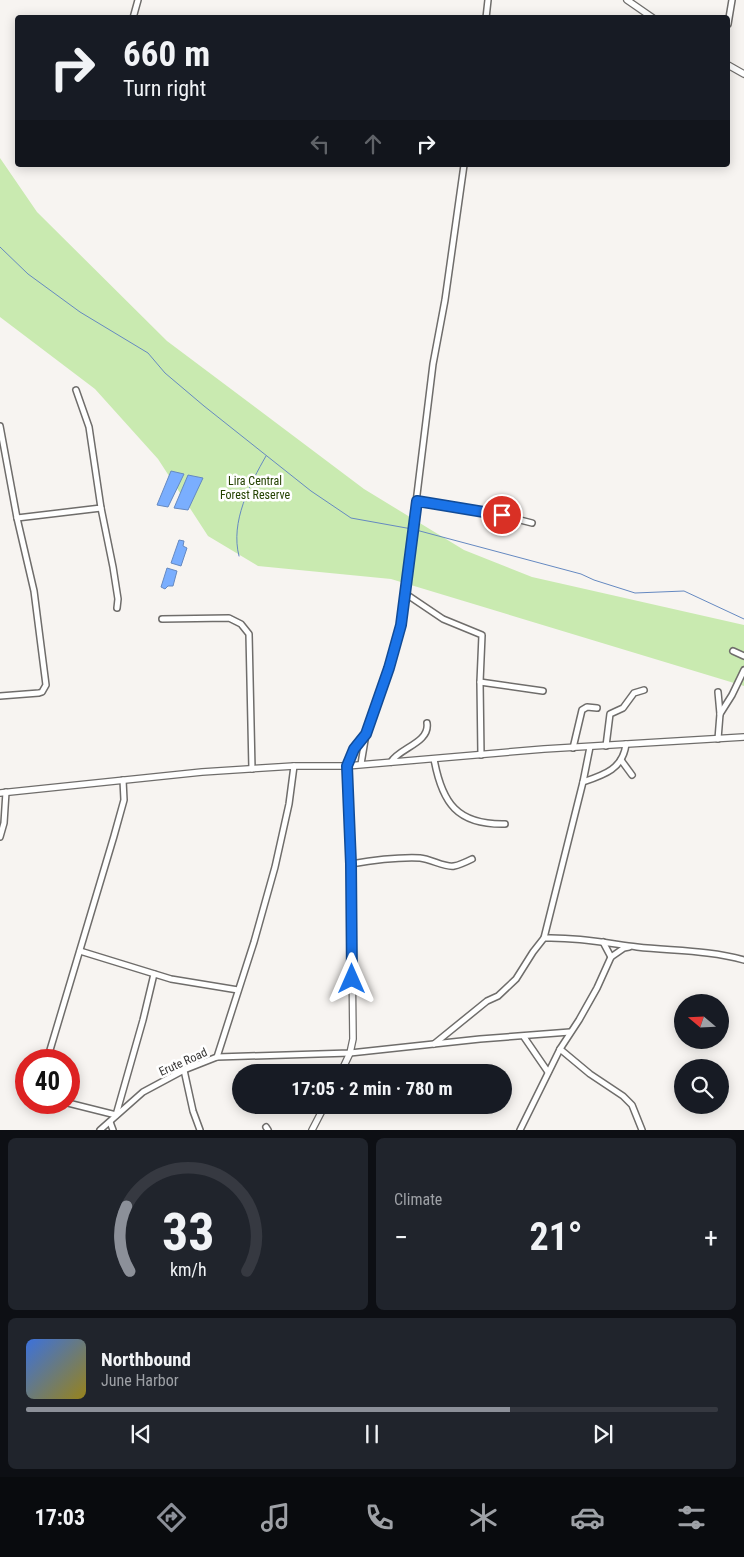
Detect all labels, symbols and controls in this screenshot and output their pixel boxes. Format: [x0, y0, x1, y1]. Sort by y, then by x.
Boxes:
text: 660 m [123, 34, 210, 75]
icon: right [40, 35, 105, 100]
text: Turn right [123, 76, 206, 101]
icon: left [306, 130, 334, 158]
icon: ahead [359, 130, 387, 158]
icon: right [412, 130, 440, 158]
park label: Lira Central Forest Reserve [220, 474, 290, 502]
pin [481, 494, 523, 536]
icon: arrive [488, 501, 516, 529]
position arrow [325, 952, 377, 1004]
north arrow [674, 994, 729, 1049]
map controls [674, 994, 729, 1114]
street label: Erute Road [157, 1045, 209, 1079]
speed limit sign: 40 [15, 1049, 80, 1114]
button: search [674, 1059, 729, 1114]
text: 17:05 · 2 min · 780 m [291, 1077, 453, 1100]
text: Climate [394, 1190, 442, 1209]
text: 33 [162, 1202, 214, 1263]
text: 21° [529, 1215, 583, 1259]
text: − [394, 1221, 408, 1254]
text: + [704, 1221, 718, 1254]
text: km/h [170, 1259, 206, 1280]
text: Northbound [101, 1348, 191, 1371]
text: June Harbor [101, 1371, 179, 1390]
icon: previous [127, 1420, 155, 1448]
icon: pause [358, 1420, 386, 1448]
icon: next [589, 1420, 617, 1448]
icon: directions [154, 1500, 189, 1535]
icon: music [258, 1500, 293, 1535]
icon: phone [362, 1500, 397, 1535]
icon: climate [466, 1500, 501, 1535]
icon: car [570, 1500, 605, 1535]
icon: filters [674, 1500, 709, 1535]
text: 17:03 [35, 1505, 85, 1530]

